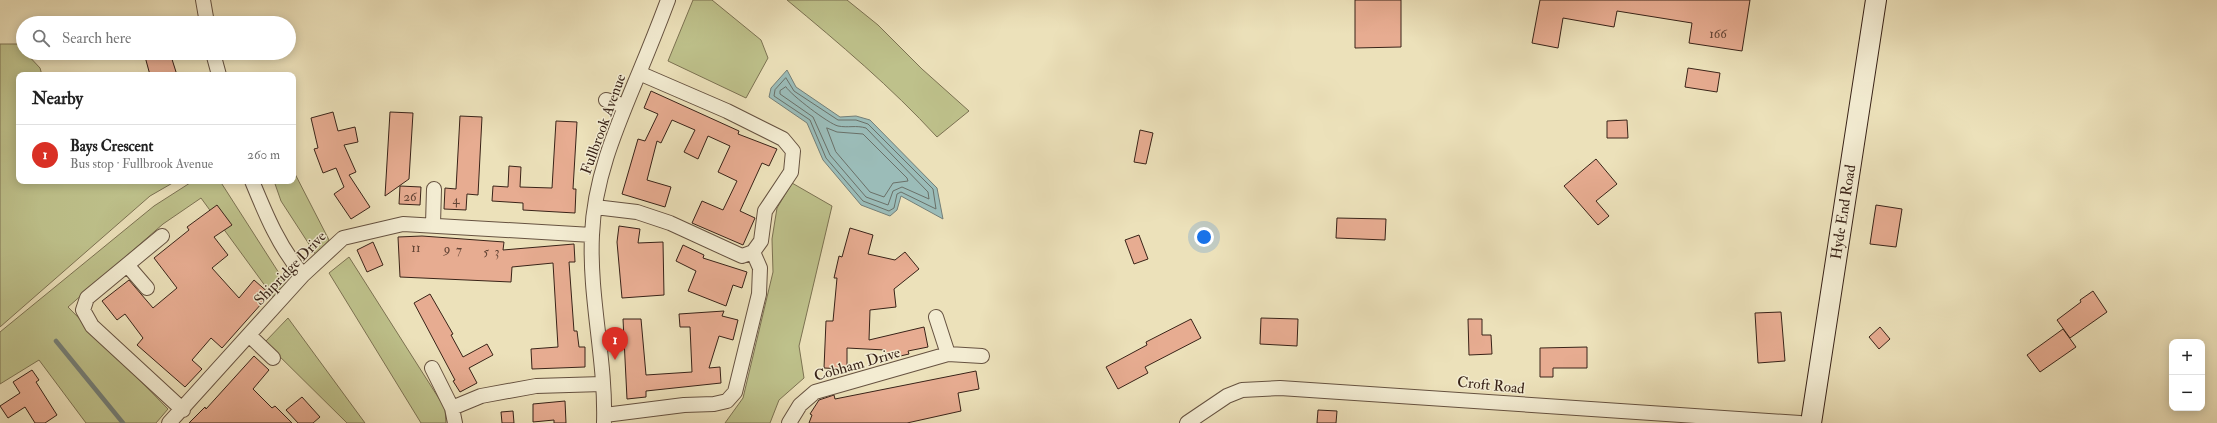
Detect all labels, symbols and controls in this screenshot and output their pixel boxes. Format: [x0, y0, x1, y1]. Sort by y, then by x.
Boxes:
search box [16, 16, 296, 60]
house number: 166 [1709, 26, 1728, 42]
icon: search [30, 27, 52, 49]
text: Search here [62, 29, 131, 48]
street label: Fullbrook Avenue [577, 71, 630, 177]
text: Nearby [32, 88, 83, 109]
text: Bays Crescent [70, 137, 153, 156]
text: 1 [43, 147, 47, 163]
text: 260 m [247, 147, 280, 163]
text: Bus stop · Fullbrook Avenue [70, 156, 213, 172]
street label: Hyde End Road [1827, 163, 1860, 261]
house number: 26 [403, 189, 418, 205]
house number: 4 [452, 192, 460, 208]
street label: Shipridge Drive [250, 227, 331, 310]
your location [1194, 227, 1214, 247]
house number: 11 [411, 240, 421, 256]
house number: 9 [443, 241, 450, 257]
house number: 7 [456, 242, 462, 258]
house number: 5 [483, 244, 489, 260]
house number: 3 [495, 244, 500, 260]
pin: 1 [602, 327, 628, 360]
map controls [2169, 339, 2205, 411]
button: + [2169, 339, 2205, 375]
street label: Cobham Drive [812, 343, 902, 386]
street label: Croft Road [1456, 373, 1526, 399]
button: − [2169, 375, 2205, 411]

